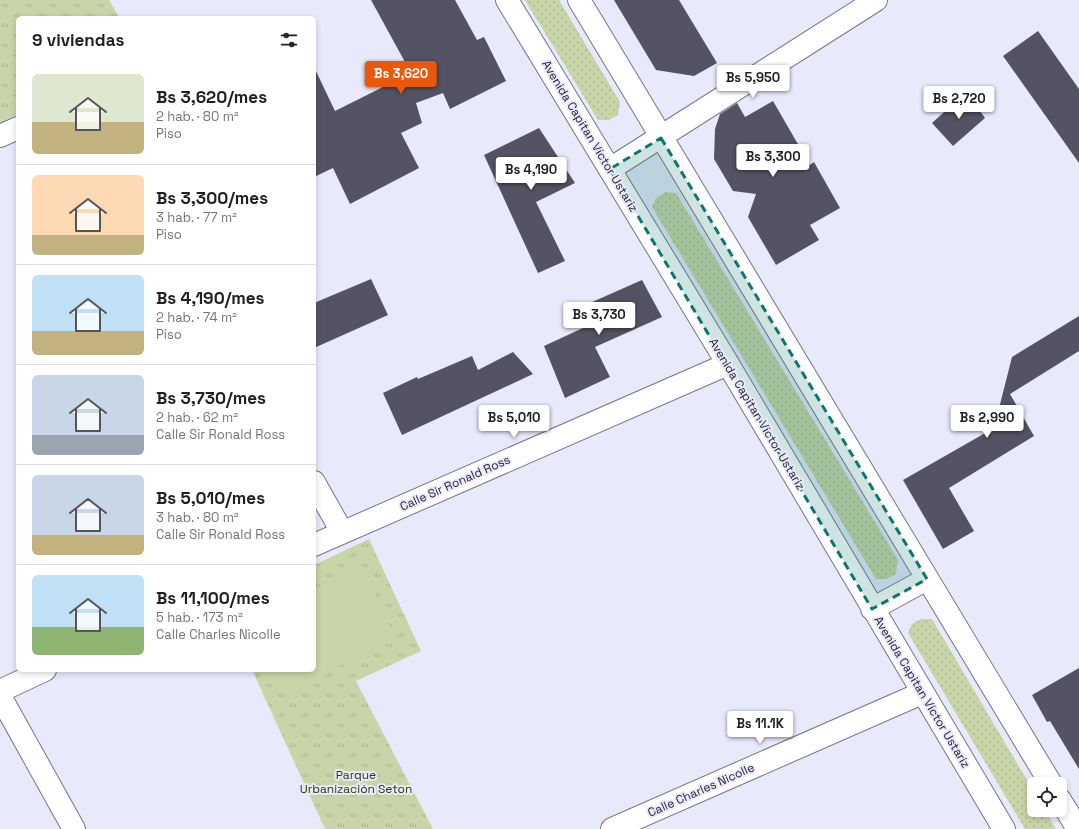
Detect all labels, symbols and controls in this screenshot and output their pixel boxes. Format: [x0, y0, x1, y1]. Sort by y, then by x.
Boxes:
text: 9 viviendas [32, 29, 124, 51]
icon: filters [278, 29, 300, 51]
street label: Avenida Capitan Víctor Ustariz [538, 57, 642, 215]
pin: Bs 3,620 [360, 61, 442, 95]
text: Bs 3,620 [374, 65, 428, 82]
pin: Bs 5,950 [712, 65, 794, 99]
text: Bs 5,950 [726, 69, 780, 86]
text: Bs 3,620/mes [156, 86, 267, 108]
pin: Bs 2,720 [918, 86, 1000, 120]
icon: home [64, 90, 112, 138]
text: Bs 2,720 [932, 90, 986, 107]
text: 2 hab. · 80 m² [156, 108, 239, 125]
text: Piso [156, 125, 182, 142]
pin: Bs 3,300 [732, 144, 814, 178]
text: Bs 3,300 [745, 148, 801, 165]
pin: Bs 4,190 [490, 157, 572, 191]
text: Bs 4,190 [505, 161, 557, 178]
text: Bs 3,300/mes [156, 187, 268, 209]
icon: home [64, 191, 112, 239]
text: 3 hab. · 77 m² [156, 209, 237, 226]
text: Piso [156, 226, 182, 243]
text: Bs 4,190/mes [156, 287, 264, 309]
icon: home [64, 291, 112, 339]
pin: Bs 3,730 [558, 302, 640, 336]
text: Bs 3,730 [572, 306, 626, 323]
text: 2 hab. · 74 m² [156, 309, 237, 326]
text: Piso [156, 326, 182, 343]
street label: Avenida Capitan Víctor Ustariz [705, 335, 809, 493]
text: Bs 3,730/mes [156, 387, 266, 409]
icon: home [64, 391, 112, 439]
pin: Bs 5,010 [473, 405, 555, 439]
pin: Bs 2,990 [946, 405, 1028, 439]
text: 2 hab. · 62 m² [156, 409, 238, 426]
text: Bs 5,010 [488, 409, 540, 426]
text: Bs 2,990 [960, 409, 1014, 426]
text: Calle Sir Ronald Ross [156, 426, 285, 443]
street label: Calle Sir Ronald Ross [397, 451, 513, 515]
text: Bs 5,010/mes [156, 487, 265, 509]
icon: home [64, 491, 112, 539]
text: 3 hab. · 80 m² [156, 509, 239, 526]
text: Calle Sir Ronald Ross [156, 526, 285, 543]
text: Bs 11,100/mes [156, 587, 270, 609]
icon: home [64, 591, 112, 639]
text: 5 hab. · 173 m² [156, 609, 243, 626]
street label: Avenida Capitan Víctor Ustariz [870, 613, 974, 771]
text: Calle Charles Nicolle [156, 626, 281, 643]
pin: Bs 11.1K [719, 711, 801, 745]
text: Bs 11.1K [736, 715, 784, 732]
street label: Calle Charles Nicolle [645, 759, 757, 821]
park label: Parque Urbanización Seton [300, 767, 412, 797]
map controls [1027, 777, 1067, 817]
button: locate [1027, 777, 1067, 817]

